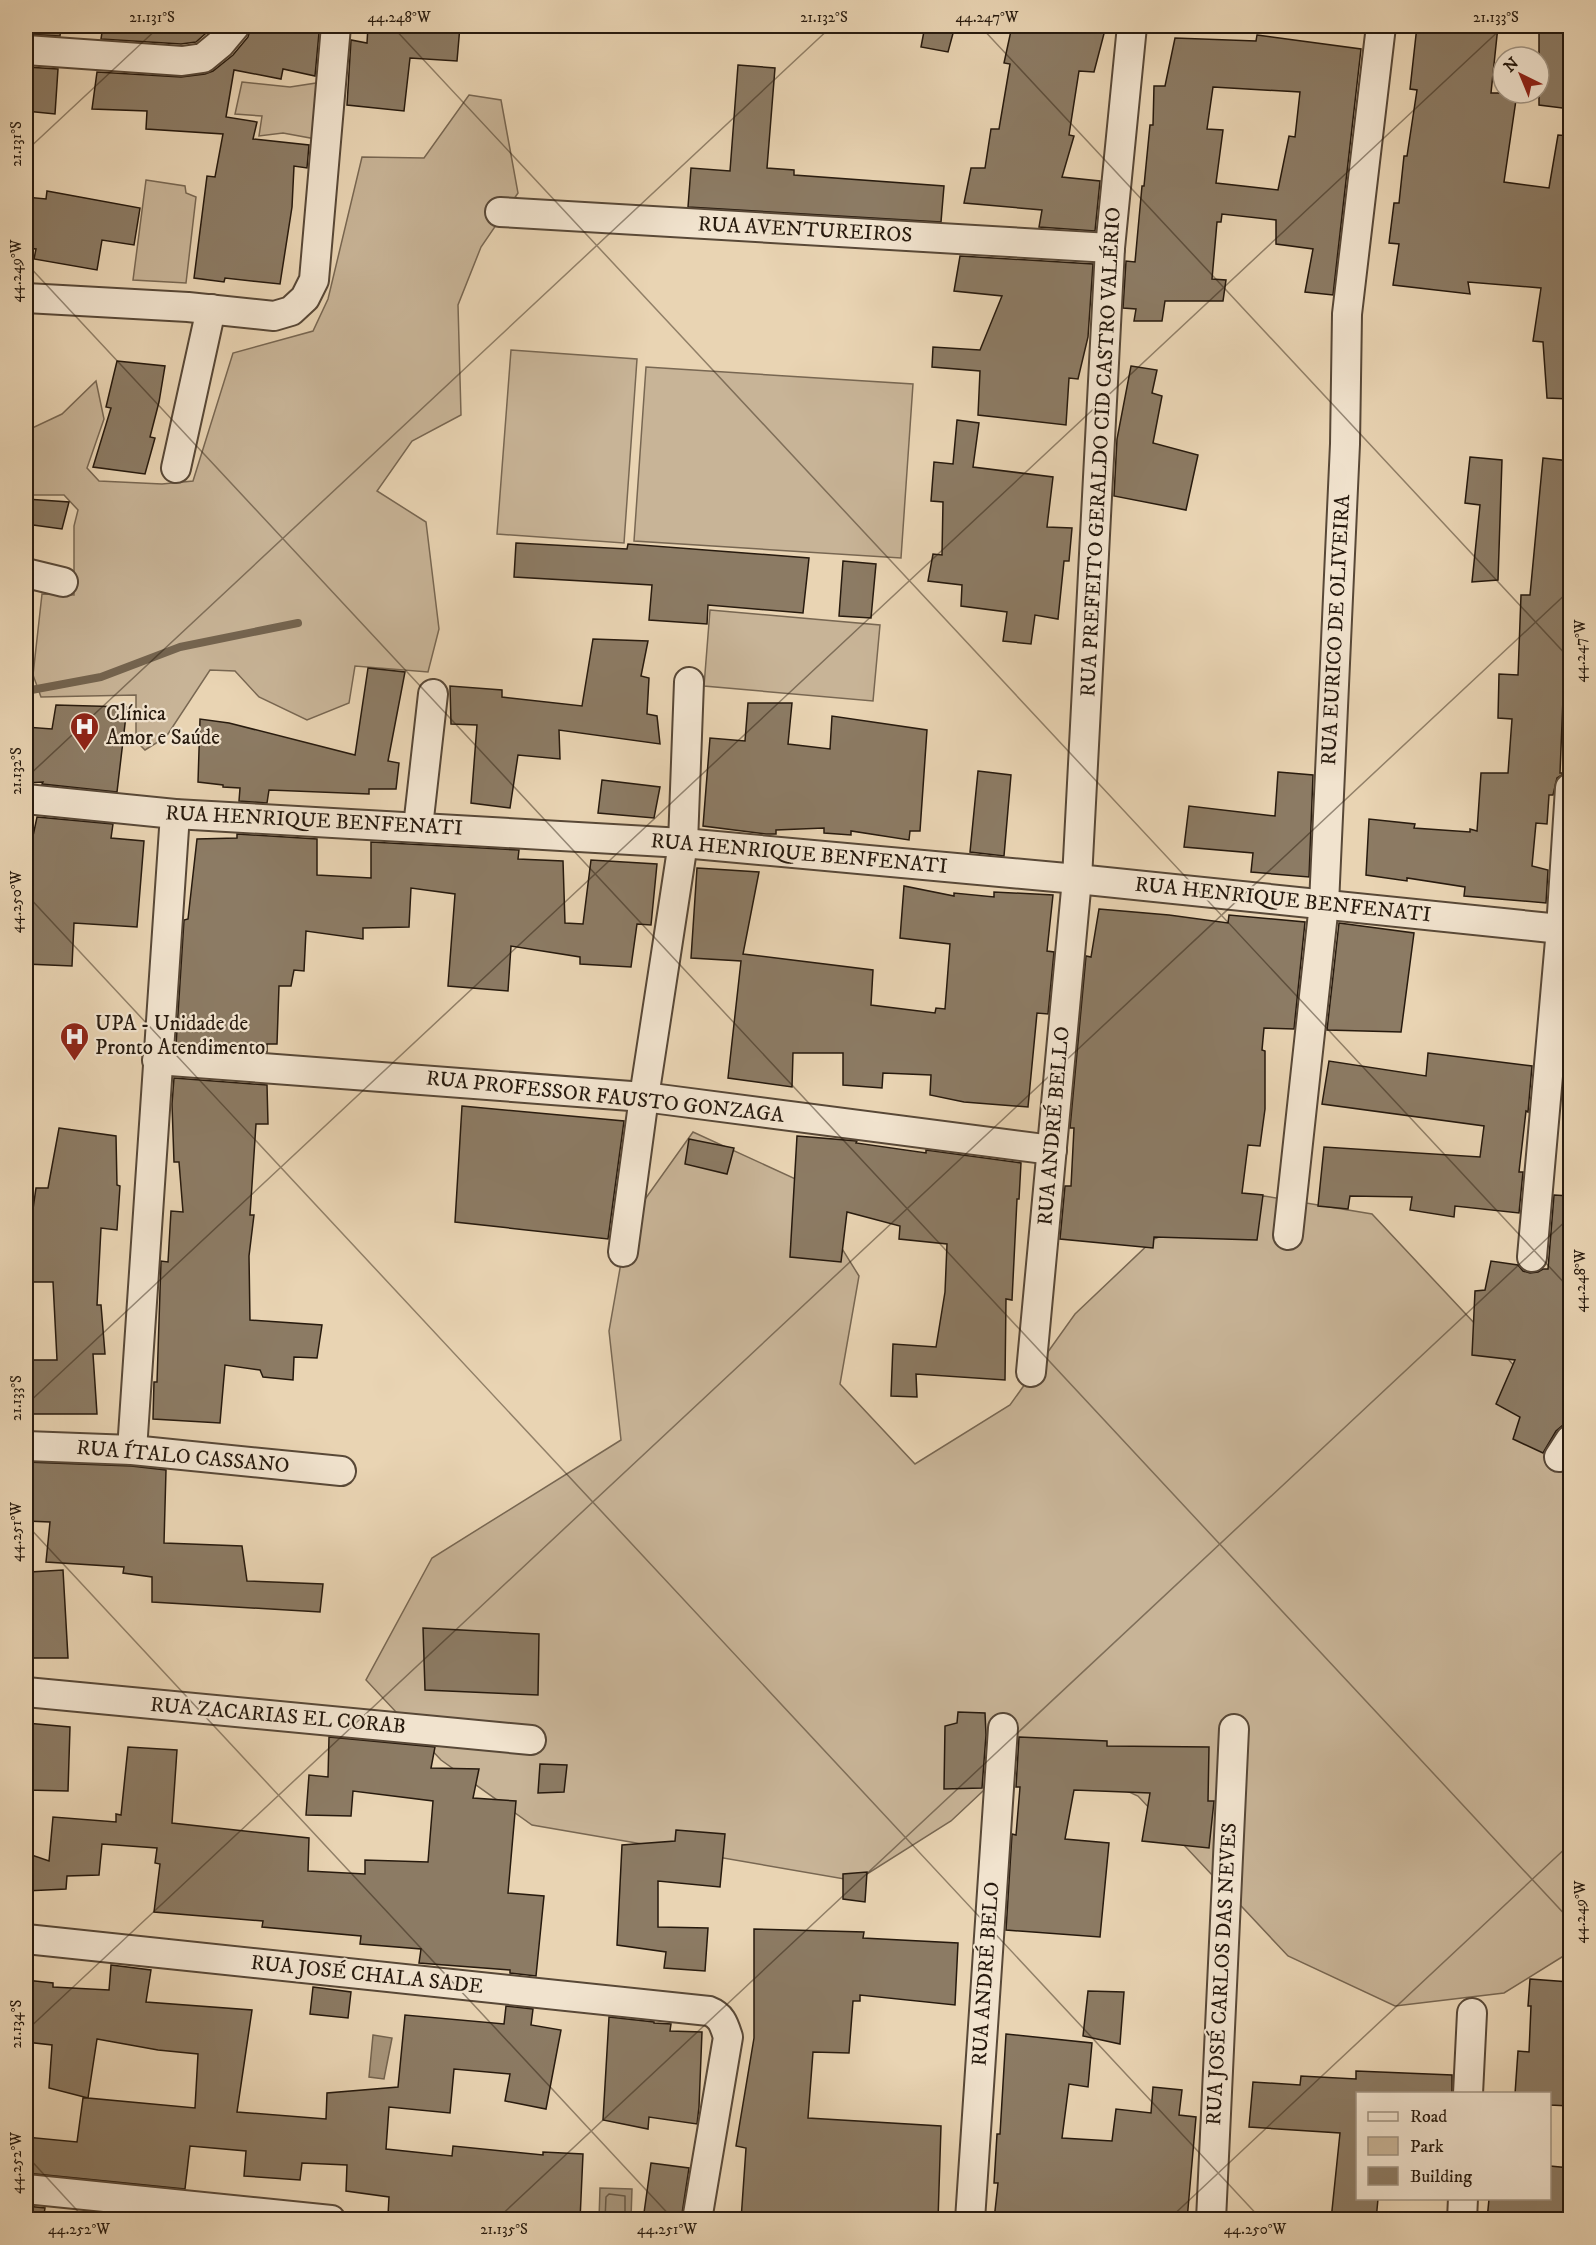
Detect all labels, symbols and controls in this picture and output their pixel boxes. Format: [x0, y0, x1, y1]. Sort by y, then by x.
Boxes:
text: 21.131°S [129, 8, 175, 27]
text: 44.248°W [367, 8, 431, 27]
text: 21.132°S [800, 8, 848, 27]
text: 44.247°W [955, 8, 1019, 27]
text: 21.133°S [1473, 8, 1519, 27]
north arrow [1491, 45, 1551, 105]
text: N [1500, 53, 1523, 77]
text: 21.131°S [7, 121, 26, 167]
street label: RUA PREFEITO GERALDO CID CASTRO VALÉRIO [1074, 206, 1127, 698]
street label: RUA AVENTUREIROS [697, 211, 913, 249]
text: 44.249°W [7, 239, 26, 303]
street label: RUA EURICO DE OLIVEIRA [1316, 493, 1356, 766]
text: 44.247°W [1571, 619, 1590, 683]
place label: Clínica Amor e Saúde [106, 701, 220, 751]
hospital icon: Clínica Amor e Saúde [69, 710, 101, 752]
text: 21.132°S [7, 747, 26, 795]
street label: RUA HENRIQUE BENFENATI [165, 800, 463, 842]
street label: RUA HENRIQUE BENFENATI [650, 828, 948, 880]
text: 44.250°W [7, 870, 26, 933]
street label: RUA HENRIQUE BENFENATI [1134, 872, 1432, 928]
place label: UPA - Unidade de Pronto Atendimento [95, 1011, 265, 1061]
hospital icon: UPA - Unidade de Pronto Atendimento [58, 1020, 90, 1062]
street label: RUA ANDRÉ BELLO [1031, 1025, 1076, 1227]
street label: RUA PROFESSOR FAUSTO GONZAGA [425, 1065, 786, 1129]
text: 44.248°W [1571, 1249, 1590, 1313]
text: 21.133°S [7, 1375, 26, 1421]
street label: RUA ÍTALO CASSANO [75, 1433, 291, 1479]
text: 44.251°W [7, 1502, 26, 1562]
street label: RUA ZACARIAS EL CORAB [149, 1692, 407, 1740]
street label: RUA JOSÉ CARLOS DAS NEVES [1200, 1822, 1243, 2126]
text: 44.249°W [1571, 1880, 1590, 1944]
street label: RUA ANDRÉ BELO [966, 1881, 1005, 2067]
street label: RUA JOSÉ CHALA SADE [249, 1949, 485, 2000]
text: 21.134°S [7, 1999, 26, 2048]
legend [1356, 2092, 1551, 2200]
text: Road [1410, 2106, 1447, 2128]
text: 44.252°W [7, 2132, 26, 2194]
text: Park [1410, 2136, 1444, 2158]
text: Building [1410, 2166, 1472, 2188]
text: 44.252°W [48, 2220, 110, 2239]
text: 21.135°S [480, 2220, 528, 2239]
text: 44.251°W [637, 2220, 697, 2239]
text: 44.250°W [1224, 2220, 1287, 2239]

